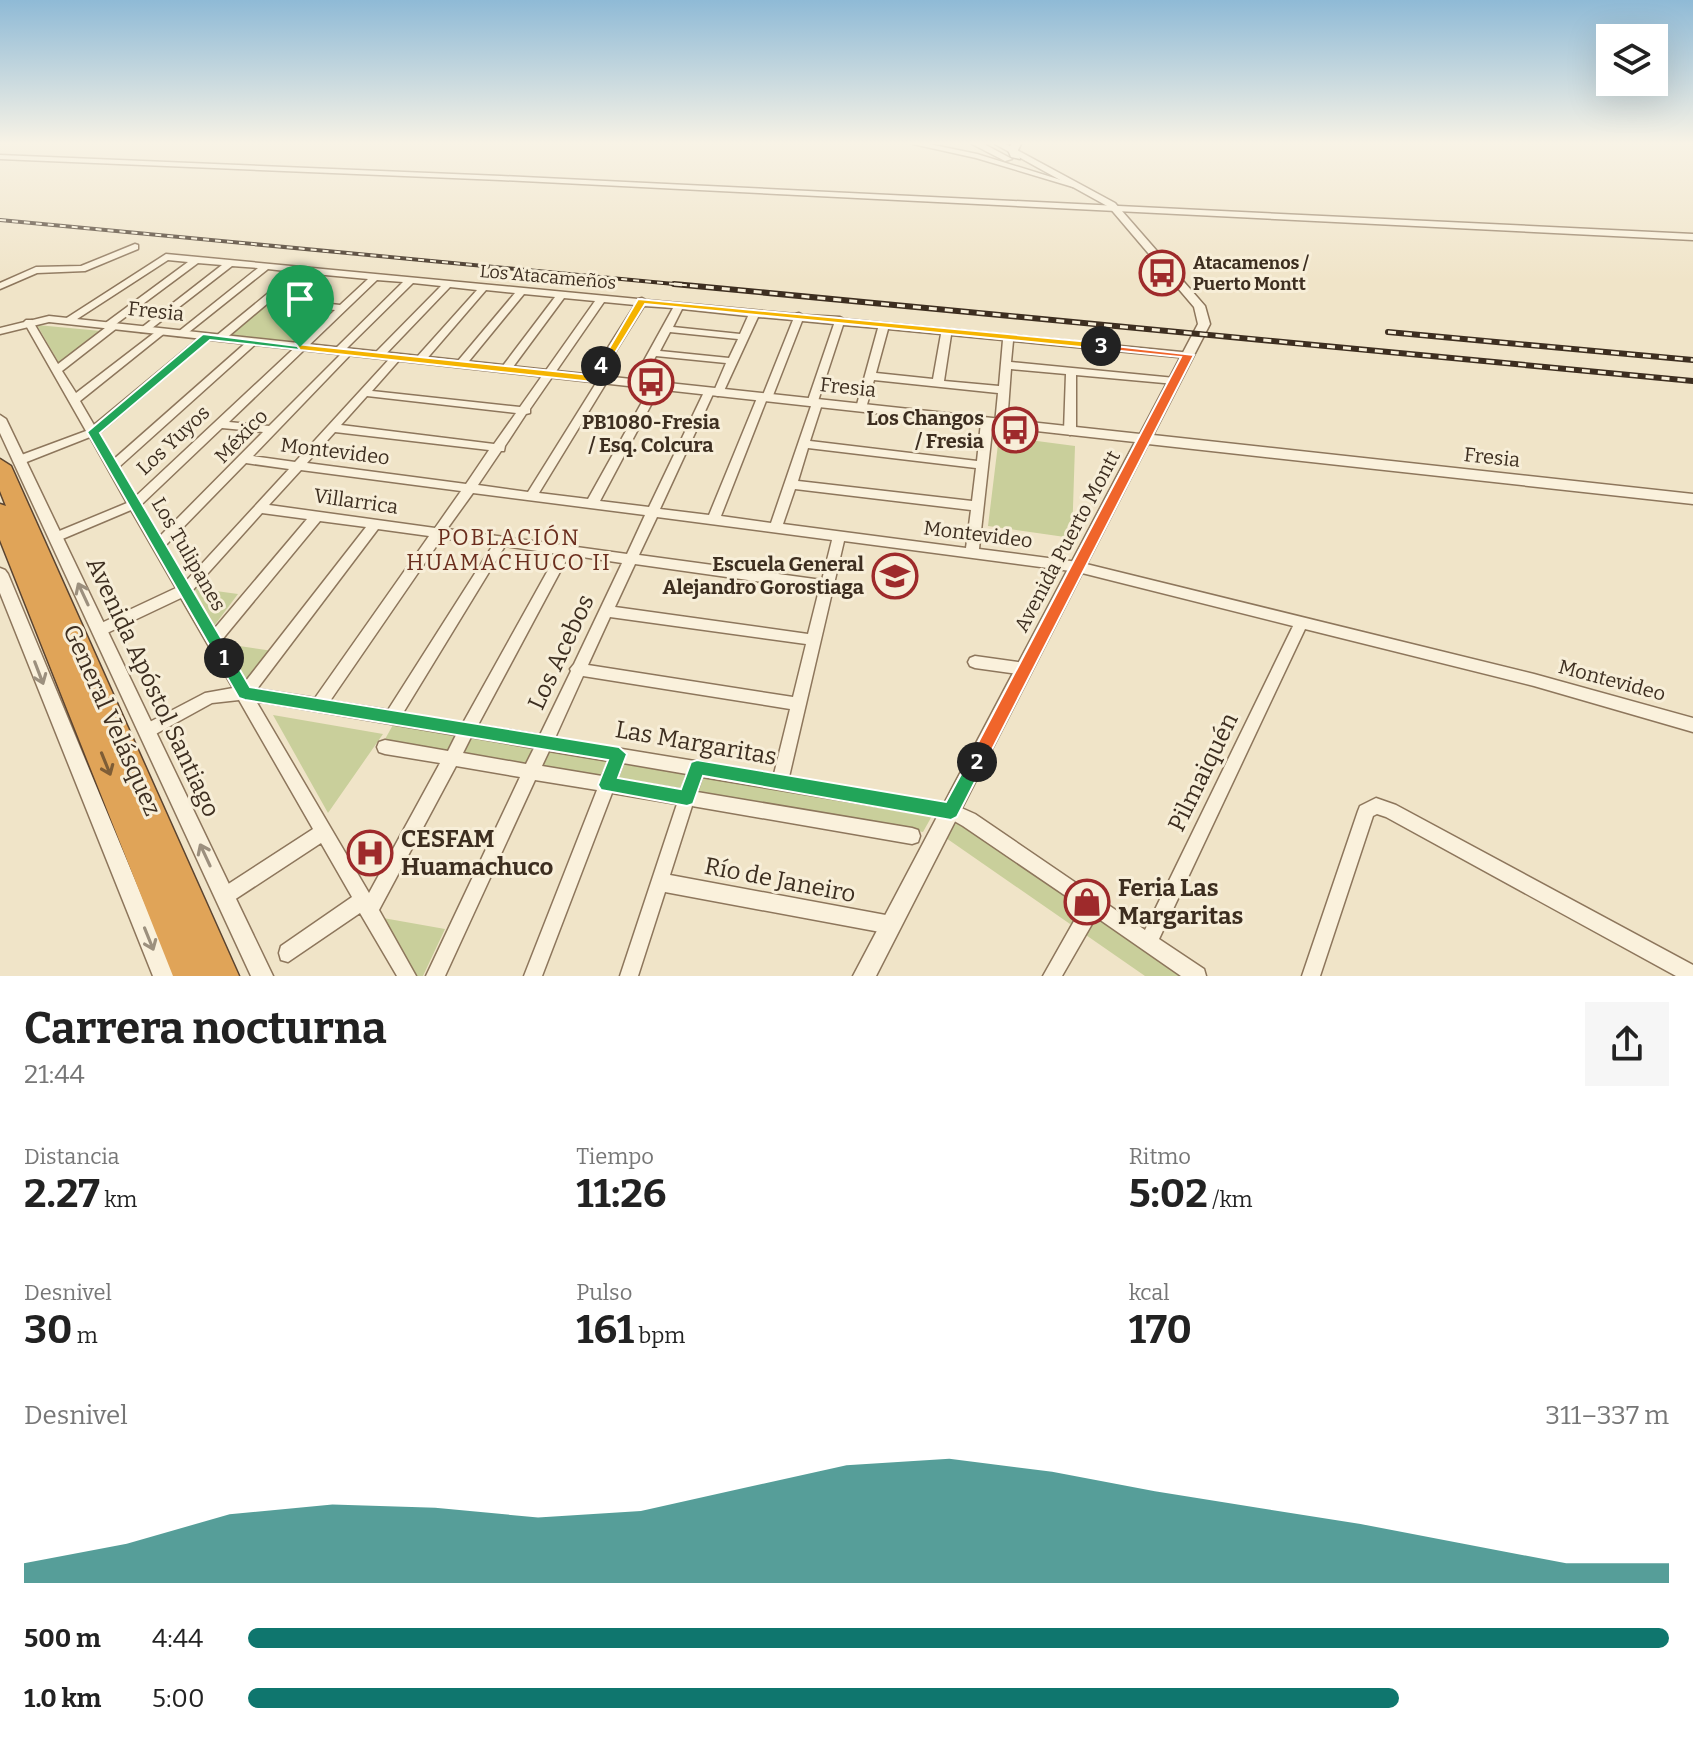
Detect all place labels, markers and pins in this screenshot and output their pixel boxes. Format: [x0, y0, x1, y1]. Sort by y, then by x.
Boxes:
bus stop icon: Atacamenos / Puerto Montt [1138, 249, 1186, 297]
place label: Atacamenos / Puerto Montt [1193, 252, 1310, 295]
pin [266, 265, 334, 347]
pin: 3 [1081, 326, 1121, 366]
pin: 4 [581, 346, 621, 386]
bus stop icon: PB1080-Fresia / Esq. Colcura [627, 358, 675, 406]
place label: Los Changos / Fresia [866, 406, 984, 453]
bus stop icon: Los Changos / Fresia [991, 406, 1039, 454]
place label: PB1080-Fresia / Esq. Colcura [582, 410, 720, 457]
place label: Escuela General Alejandro Gorostiaga [662, 552, 864, 599]
school or university icon: Escuela General Alejandro Gorostiaga [871, 552, 919, 600]
pin: 1 [204, 638, 244, 678]
pin: 2 [957, 742, 997, 782]
place label: CESFAM Huamachuco [401, 825, 553, 881]
hospital icon: CESFAM Huamachuco [346, 829, 394, 877]
place label: Feria Las Margaritas [1118, 874, 1243, 930]
shop icon: Feria Las Margaritas [1063, 878, 1111, 926]

